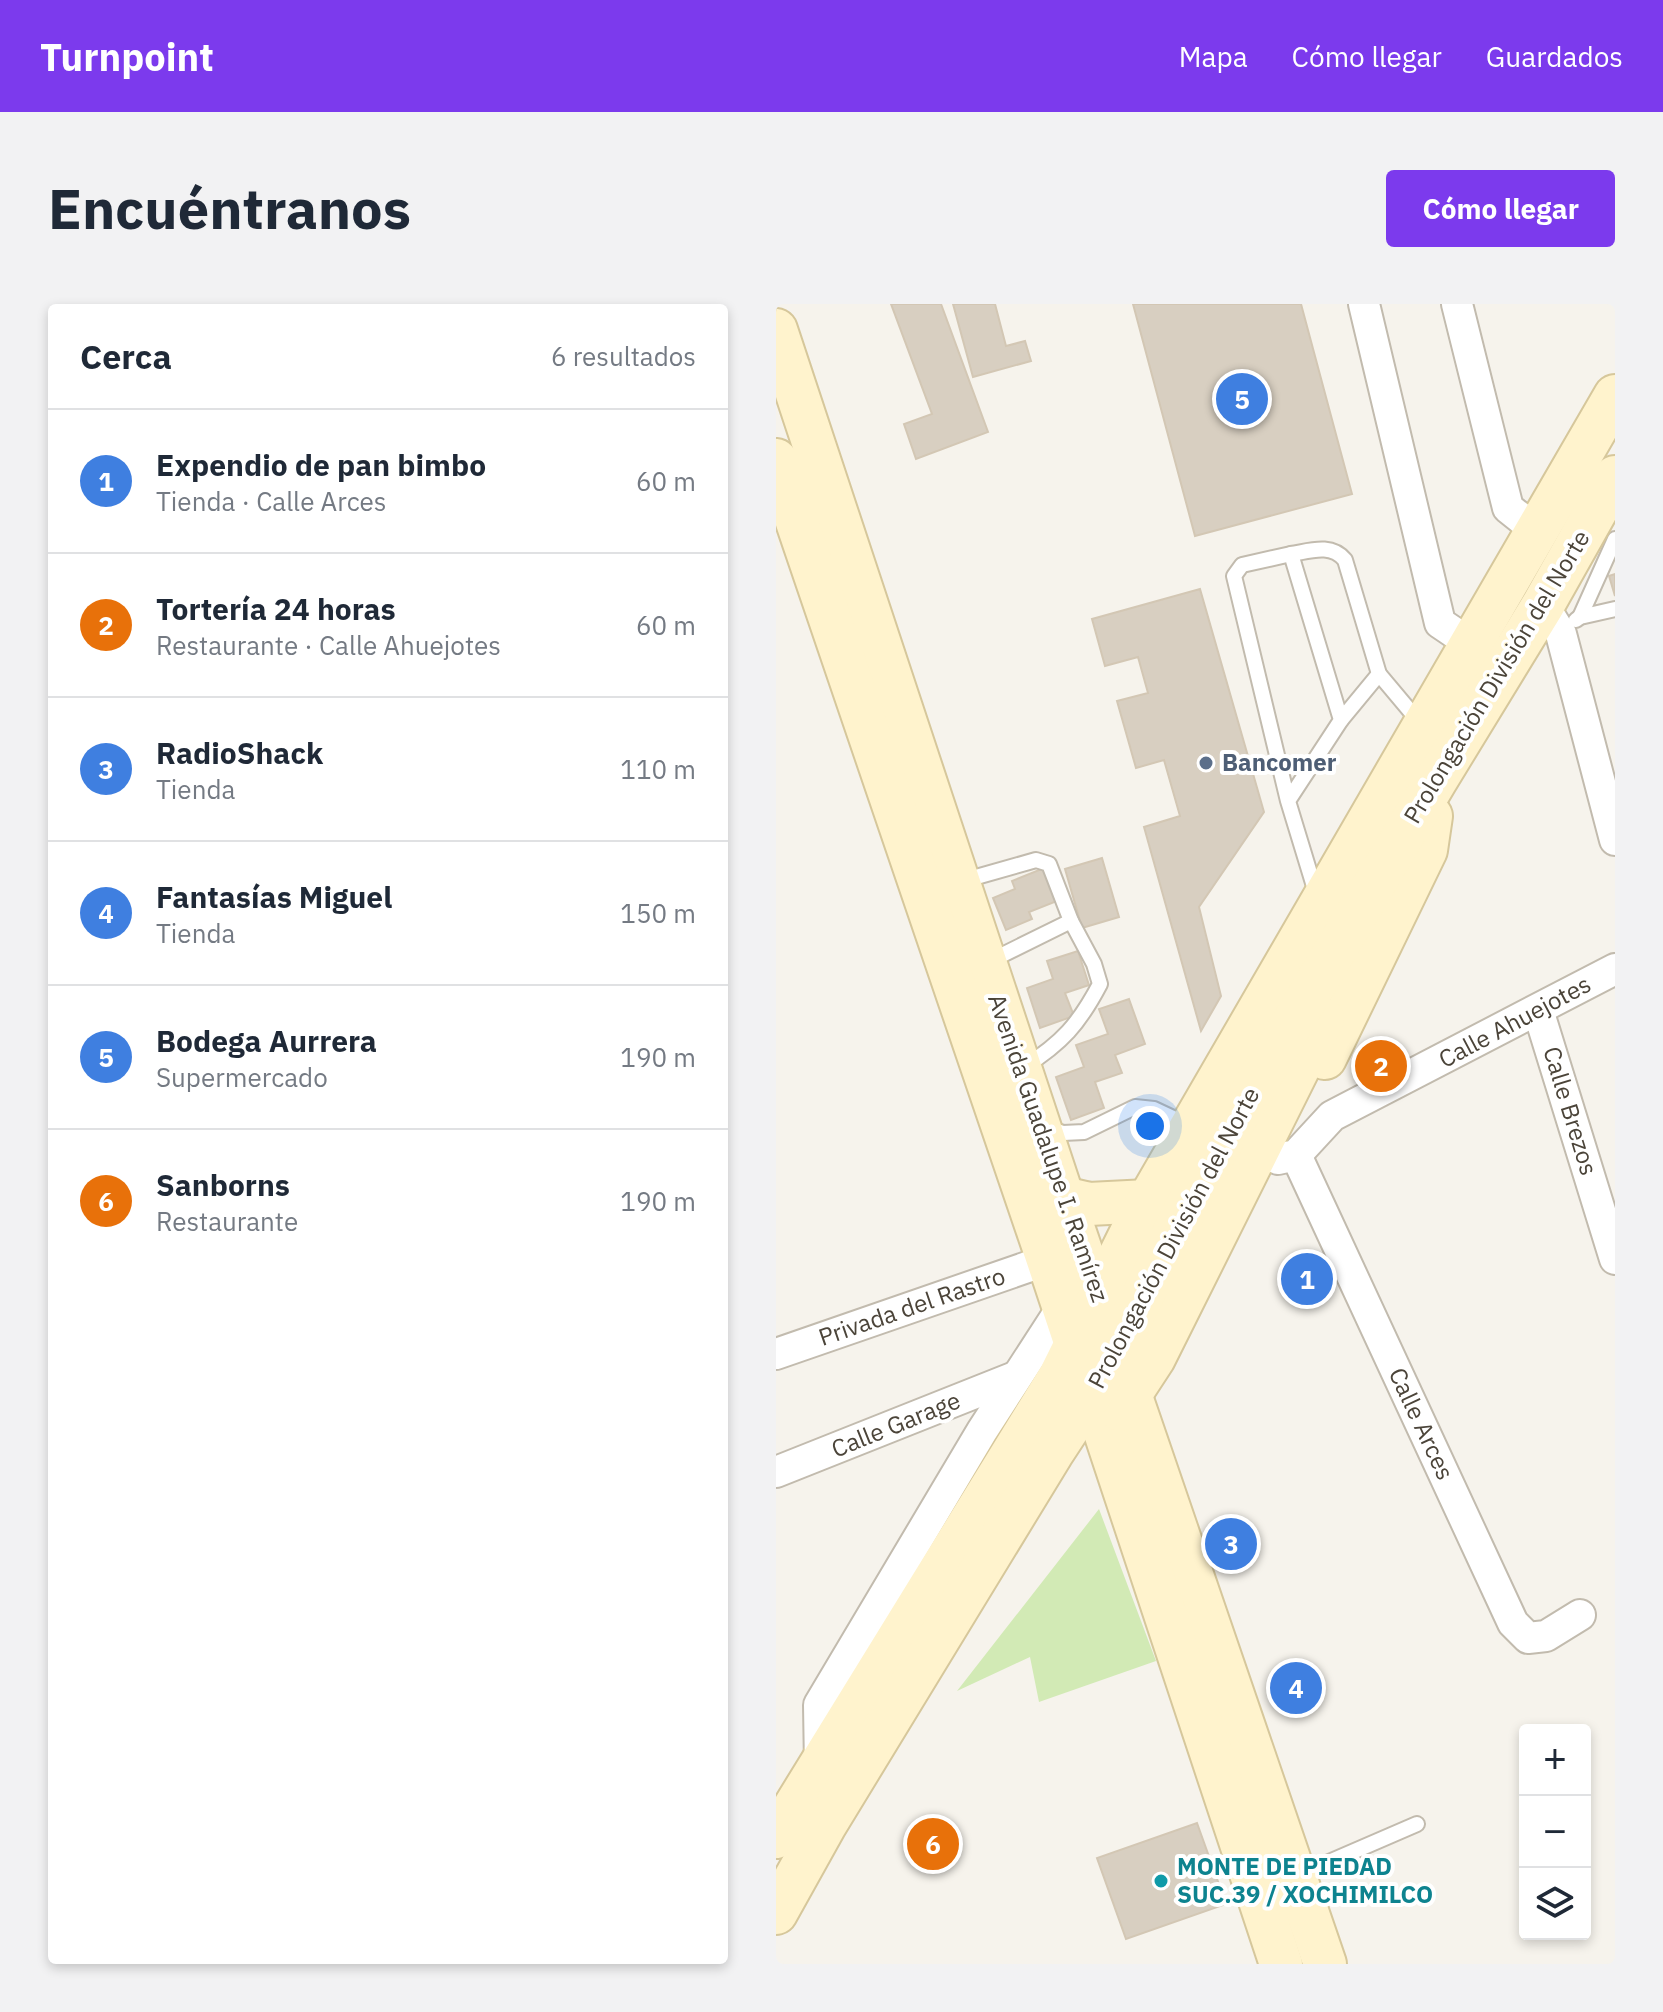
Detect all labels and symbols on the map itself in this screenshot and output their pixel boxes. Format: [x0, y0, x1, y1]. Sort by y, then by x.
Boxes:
pin: 5 [1216, 369, 1268, 429]
street label: Prolongación División del Norte [1396, 524, 1597, 829]
place label: Bancomer [1222, 746, 1337, 778]
marker: Bancomer [1197, 754, 1215, 772]
street label: Calle Ahuejotes [1433, 968, 1596, 1075]
street label: Avenida Guadalupe I. Ramírez [981, 989, 1117, 1306]
pin: 2 [1355, 1036, 1407, 1096]
street label: Calle Brezos [1536, 1042, 1606, 1179]
street label: Prolongación División del Norte [1080, 1081, 1266, 1394]
your location [1130, 1106, 1170, 1146]
pin: 1 [1281, 1249, 1333, 1309]
street label: Privada del Rastro [814, 1259, 1009, 1353]
street label: Calle Arces [1382, 1362, 1462, 1485]
street label: Calle Garage [826, 1384, 965, 1464]
pin: 3 [1205, 1514, 1257, 1574]
pin: 4 [1270, 1658, 1322, 1718]
pin: 6 [907, 1814, 959, 1874]
place label: MONTE DE PIEDAD SUC.39 / XOCHIMILCO [1177, 1850, 1433, 1910]
marker: MONTE DE PIEDAD SUC.39 / XOCHIMILCO [1152, 1872, 1170, 1890]

